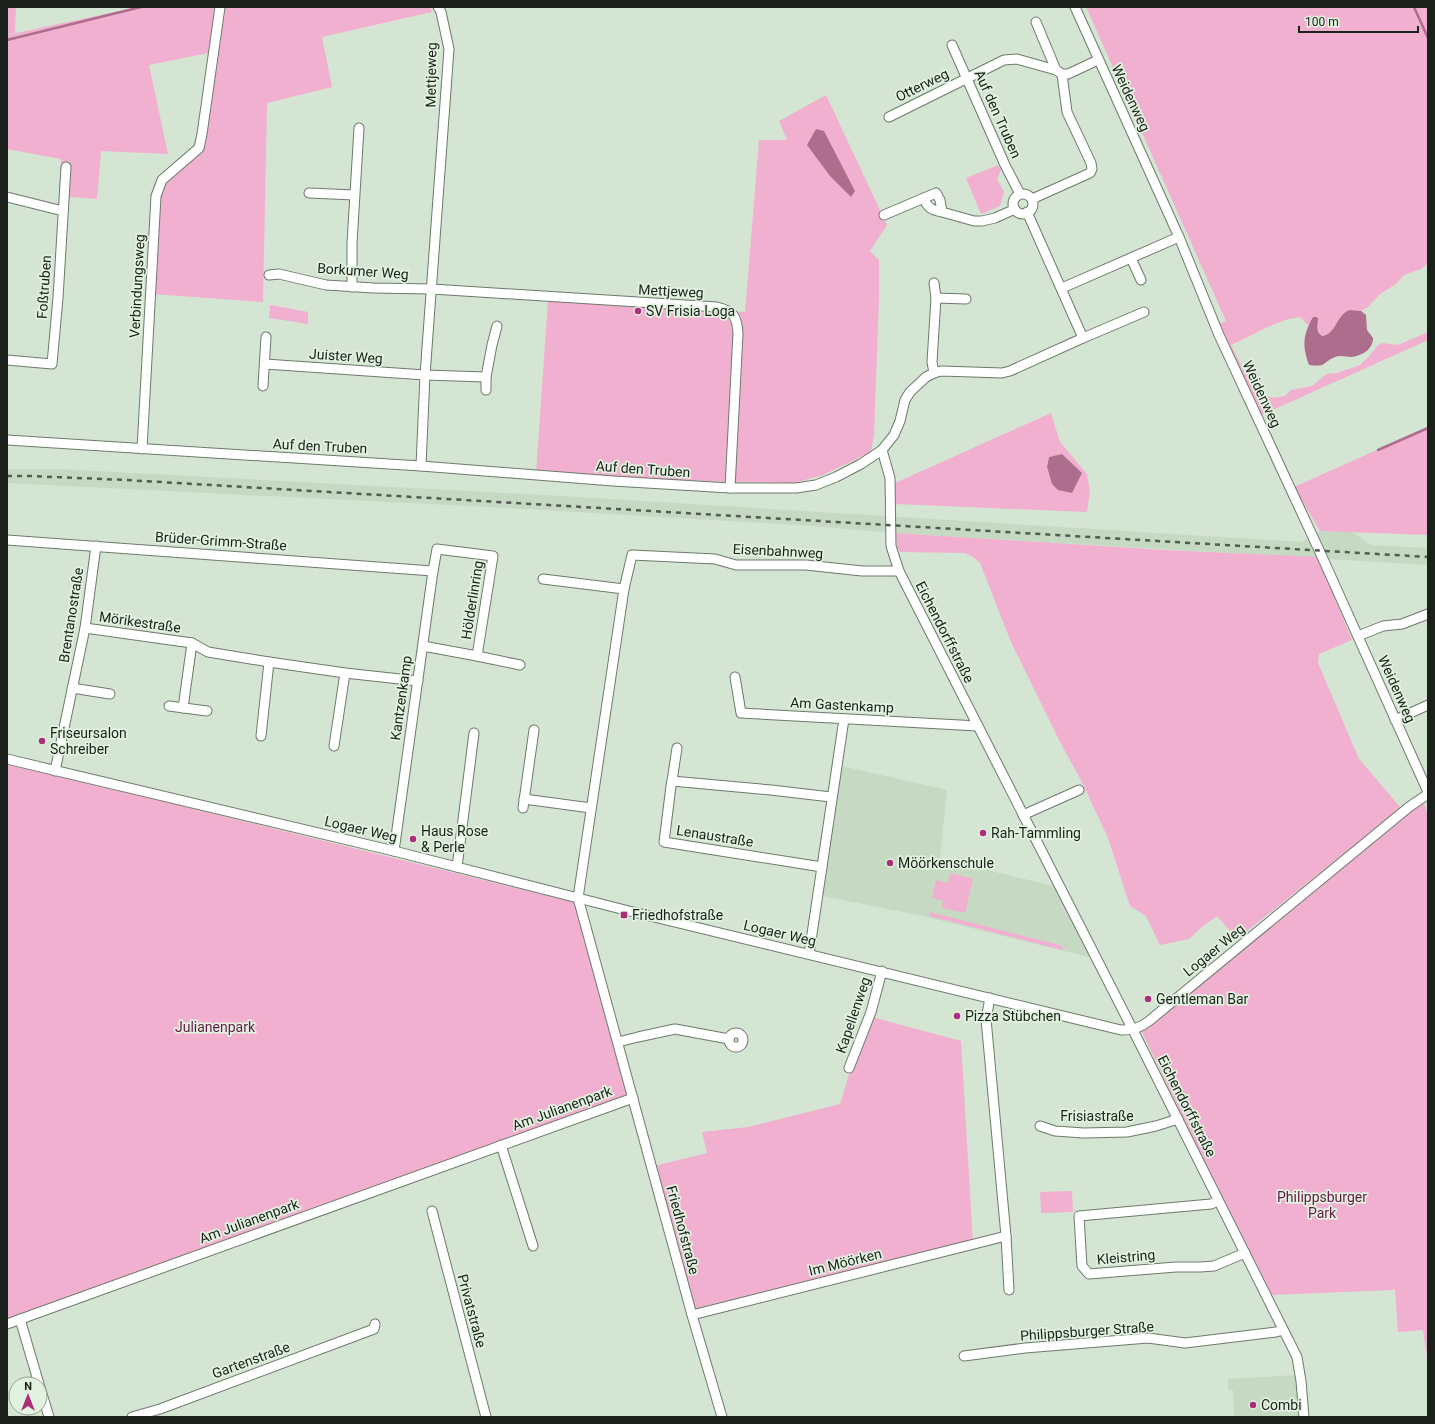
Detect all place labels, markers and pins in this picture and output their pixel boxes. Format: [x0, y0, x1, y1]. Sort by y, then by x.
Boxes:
place label: SV Frisia Loga [646, 303, 735, 319]
marker: SV Frisia Loga [633, 306, 643, 316]
place label: Friseursalon Schreiber [50, 725, 127, 757]
marker: Friseursalon Schreiber [37, 736, 47, 746]
place label: Haus Rose & Perle [421, 823, 488, 855]
place label: Rah-Tammling [991, 825, 1081, 841]
marker: Rah-Tammling [978, 828, 988, 838]
marker: Haus Rose & Perle [408, 834, 418, 844]
place label: Möörkenschule [898, 855, 994, 871]
marker: Möörkenschule [885, 858, 895, 868]
place label: Friedhofstraße [632, 907, 723, 923]
marker: Friedhofstraße [619, 910, 629, 920]
place label: Gentleman Bar [1156, 991, 1249, 1007]
marker: Gentleman Bar [1143, 994, 1153, 1004]
place label: Pizza Stübchen [965, 1008, 1061, 1024]
marker: Pizza Stübchen [952, 1011, 962, 1021]
place label: Combi [1261, 1397, 1302, 1413]
marker: Combi [1248, 1400, 1258, 1410]

